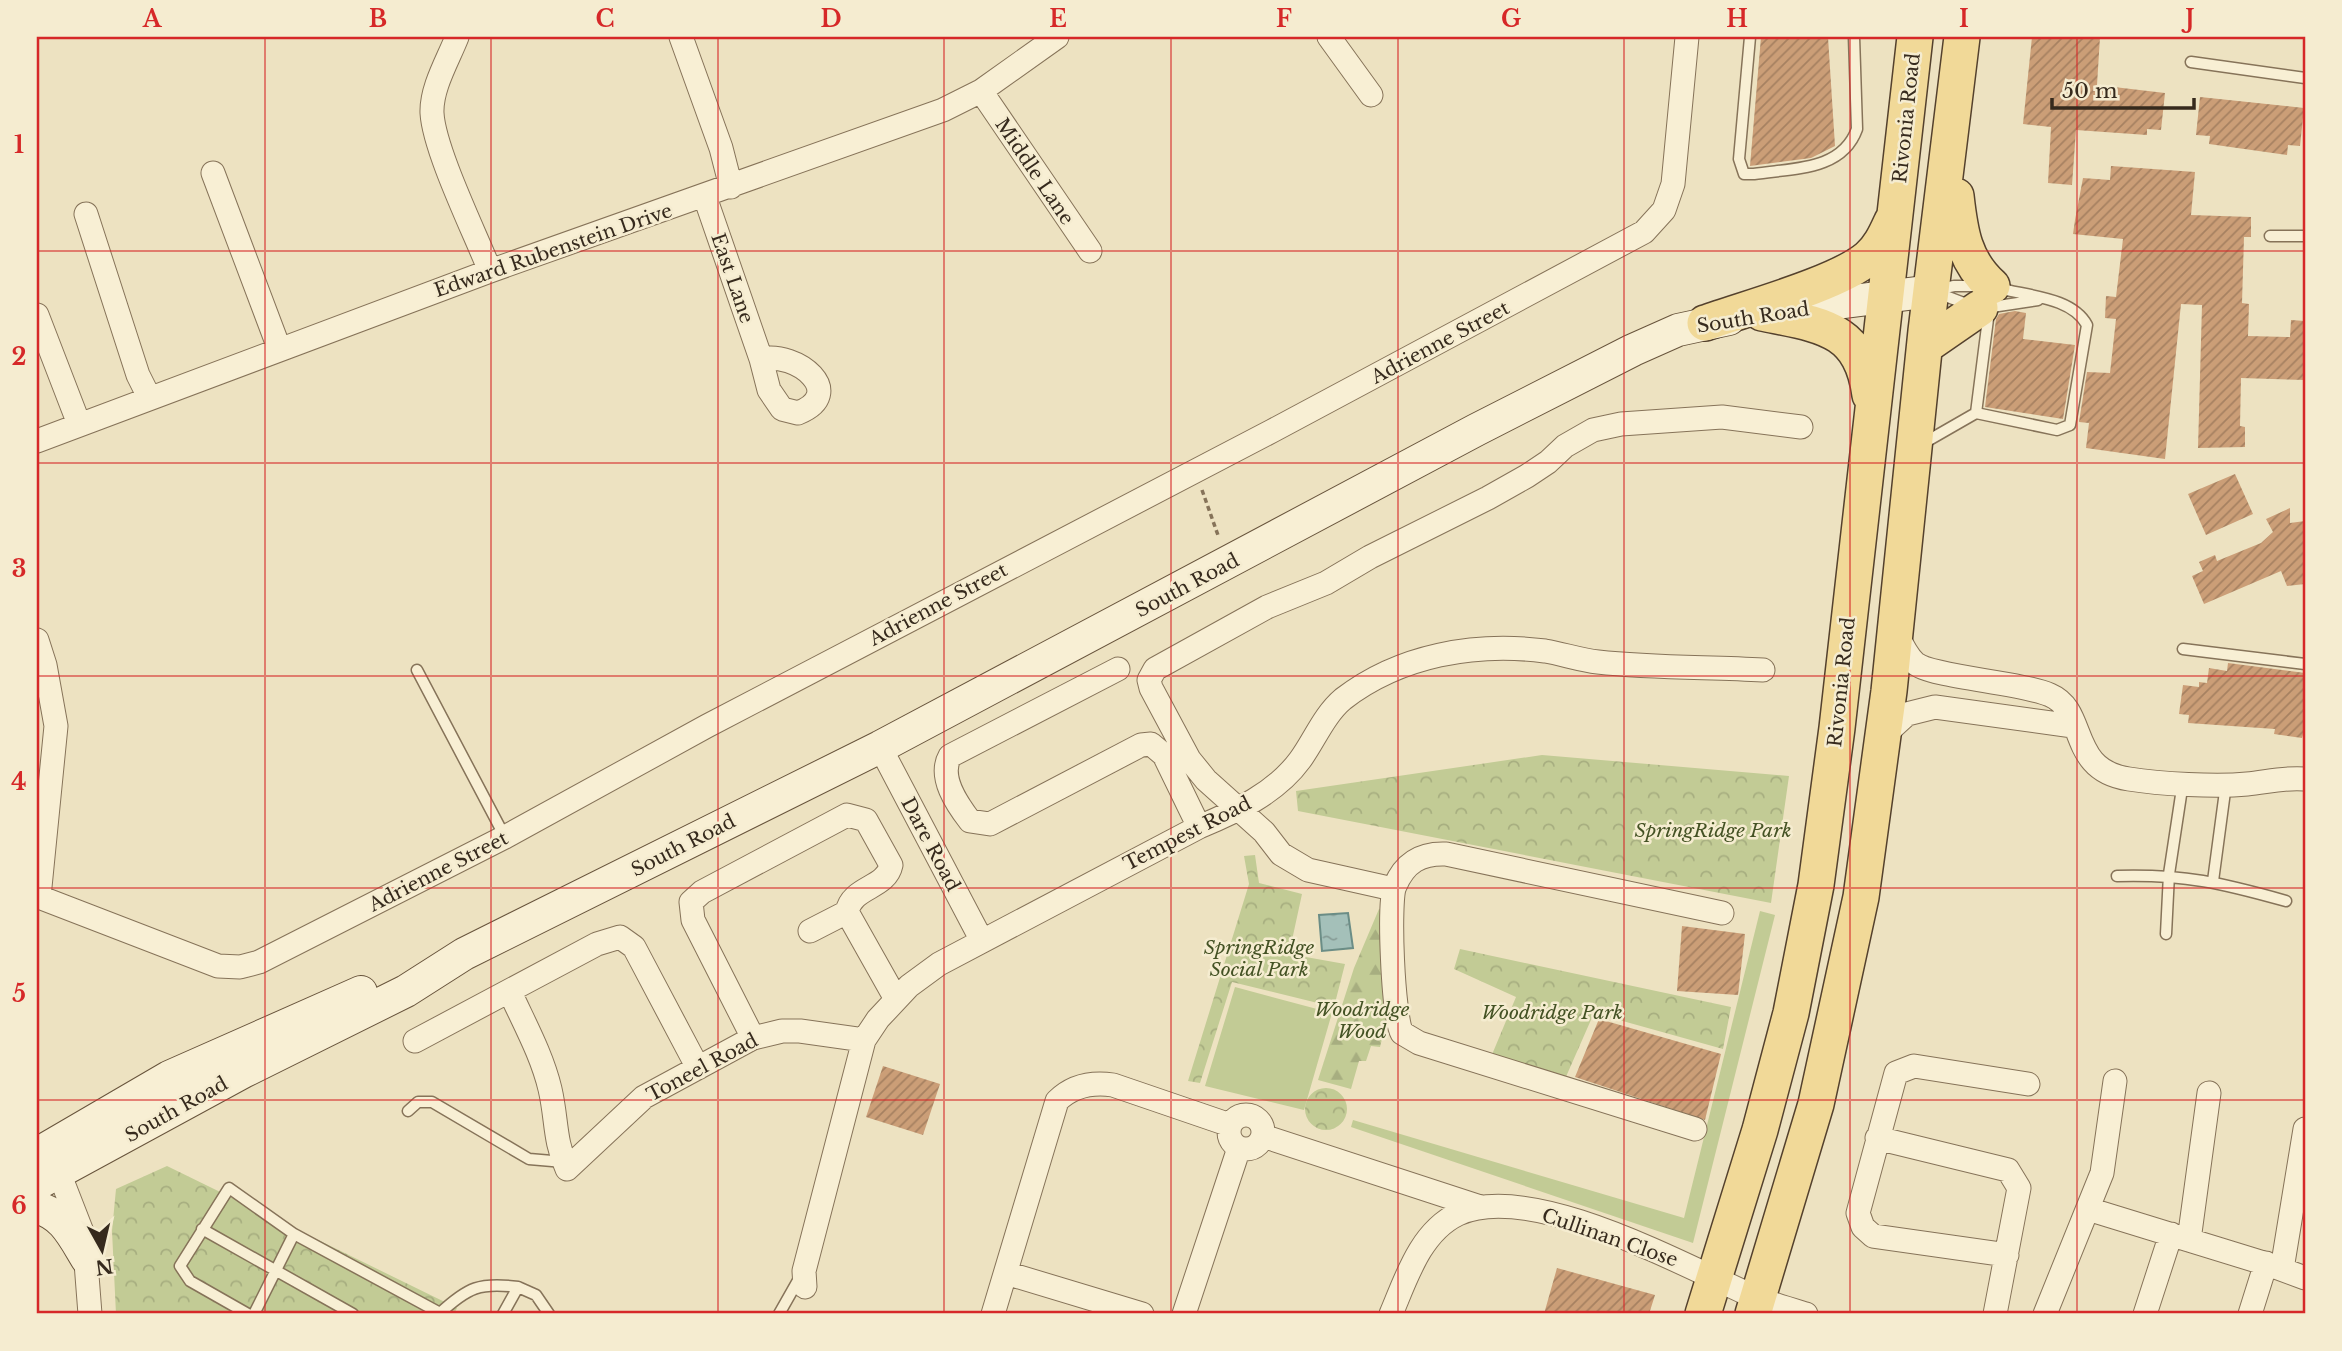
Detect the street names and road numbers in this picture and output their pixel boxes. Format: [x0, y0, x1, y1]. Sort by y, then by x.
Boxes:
street label: Rivonia Road [1888, 52, 1925, 184]
street label: Middle Lane [990, 114, 1079, 229]
street label: Edward Rubenstein Drive [431, 199, 675, 302]
street label: East Lane [706, 230, 759, 326]
street label: Adrienne Street [1366, 296, 1514, 389]
street label: South Road [1695, 297, 1811, 338]
street label: South Road [1132, 549, 1243, 622]
street label: Adrienne Street [864, 558, 1012, 651]
street label: Rivonia Road [1823, 616, 1860, 748]
street label: Tempest Road [1120, 791, 1255, 875]
street label: Dare Road [896, 793, 965, 895]
street label: South Road [627, 809, 739, 881]
street label: Adrienne Street [364, 826, 512, 917]
street label: Toneel Road [643, 1028, 762, 1106]
street label: South Road [121, 1072, 232, 1147]
street label: Cullinan Close [1539, 1203, 1681, 1272]

